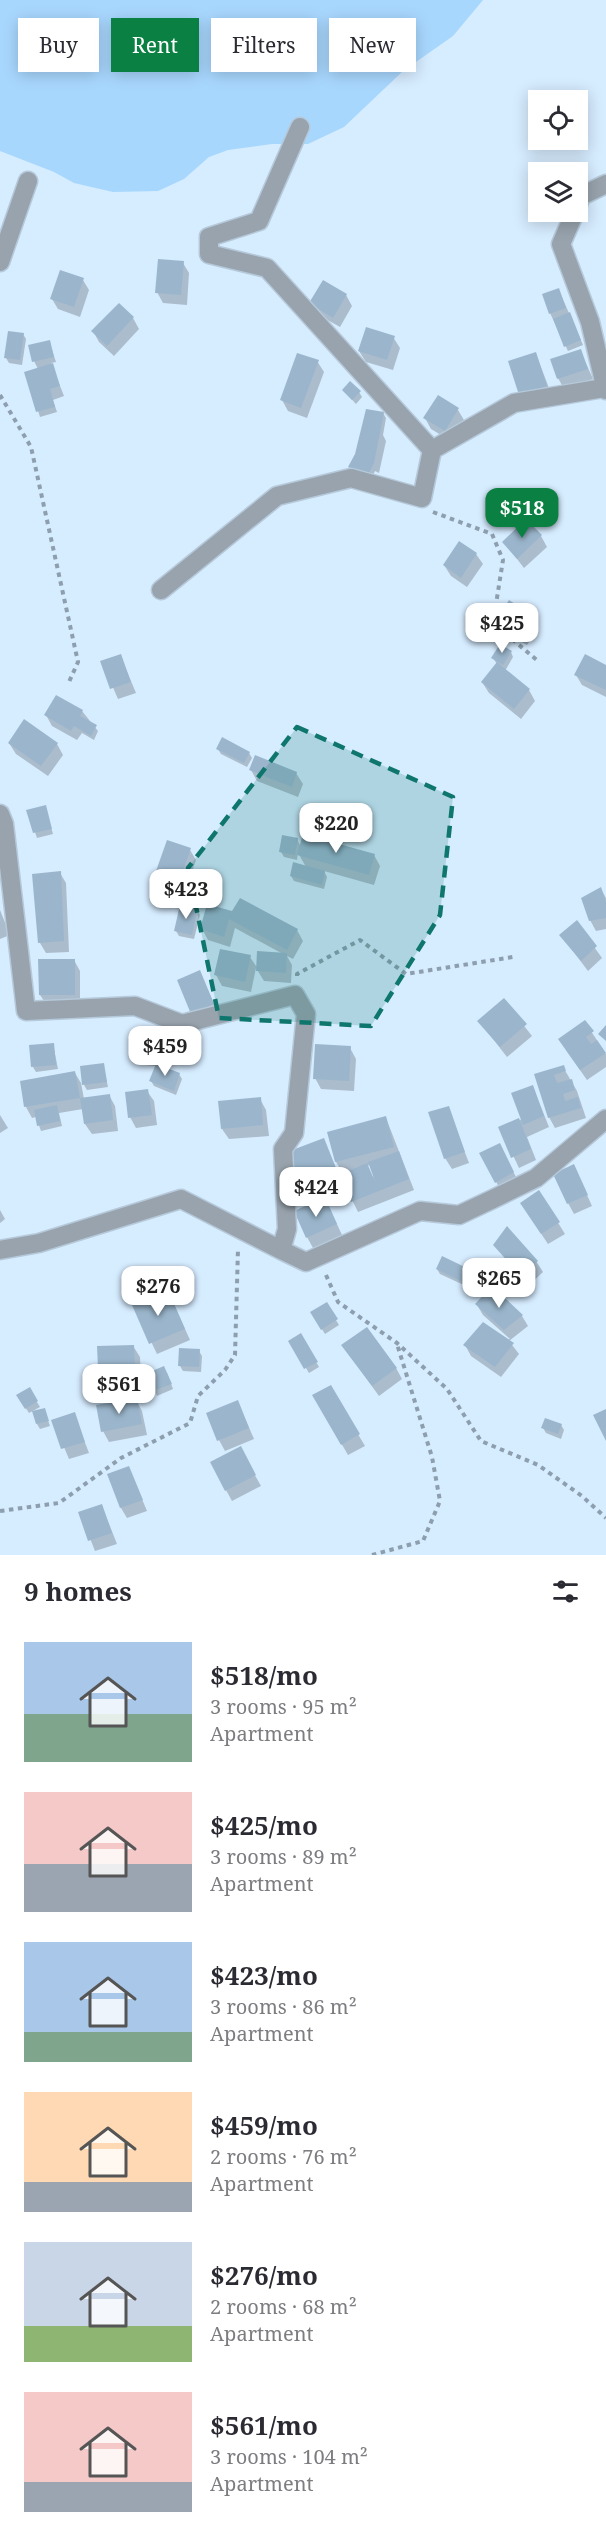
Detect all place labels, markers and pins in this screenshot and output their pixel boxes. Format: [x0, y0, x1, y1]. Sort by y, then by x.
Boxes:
pin: $518 [486, 488, 558, 539]
pin: $425 [466, 603, 538, 654]
pin: $220 [300, 803, 372, 854]
pin: $423 [150, 869, 222, 920]
pin: $459 [129, 1026, 201, 1077]
pin: $424 [280, 1167, 352, 1218]
pin: $265 [463, 1258, 535, 1309]
pin: $276 [122, 1266, 194, 1317]
pin: $561 [83, 1364, 155, 1415]

